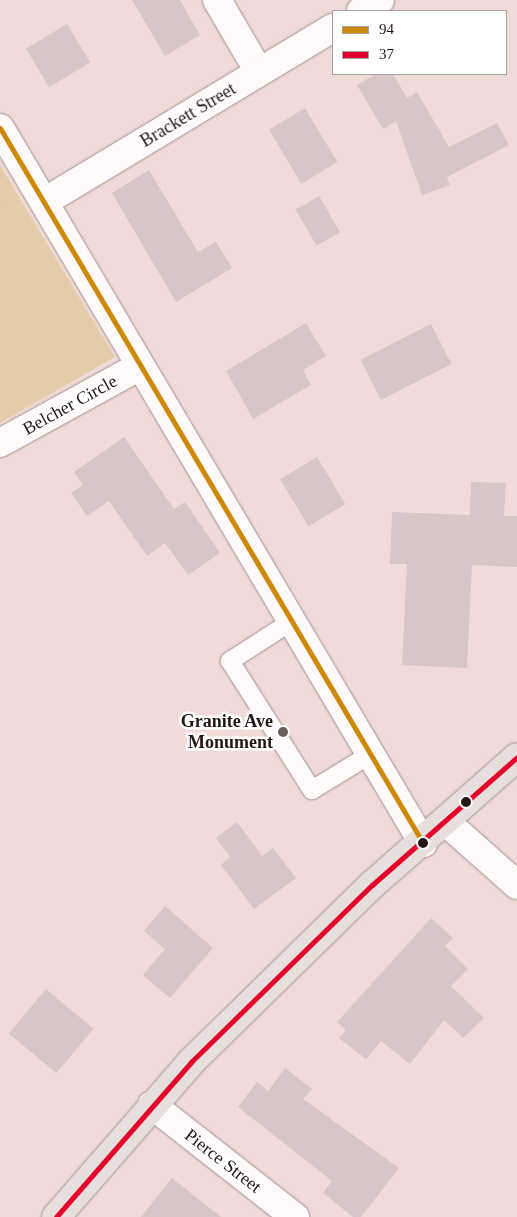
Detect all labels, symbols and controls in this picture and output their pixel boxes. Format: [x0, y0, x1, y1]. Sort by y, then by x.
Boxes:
legend [332, 10, 507, 75]
text: 94 [379, 21, 394, 37]
text: 37 [379, 46, 394, 62]
street label: Brackett Street [136, 78, 240, 152]
street label: Belcher Circle [19, 370, 121, 440]
place label: Granite Ave Monument [180, 711, 273, 754]
marker: Granite Ave Monument [277, 726, 289, 738]
unlabelled marker [461, 797, 471, 807]
unlabelled marker [418, 838, 428, 848]
street label: Pierce Street [180, 1124, 266, 1198]

